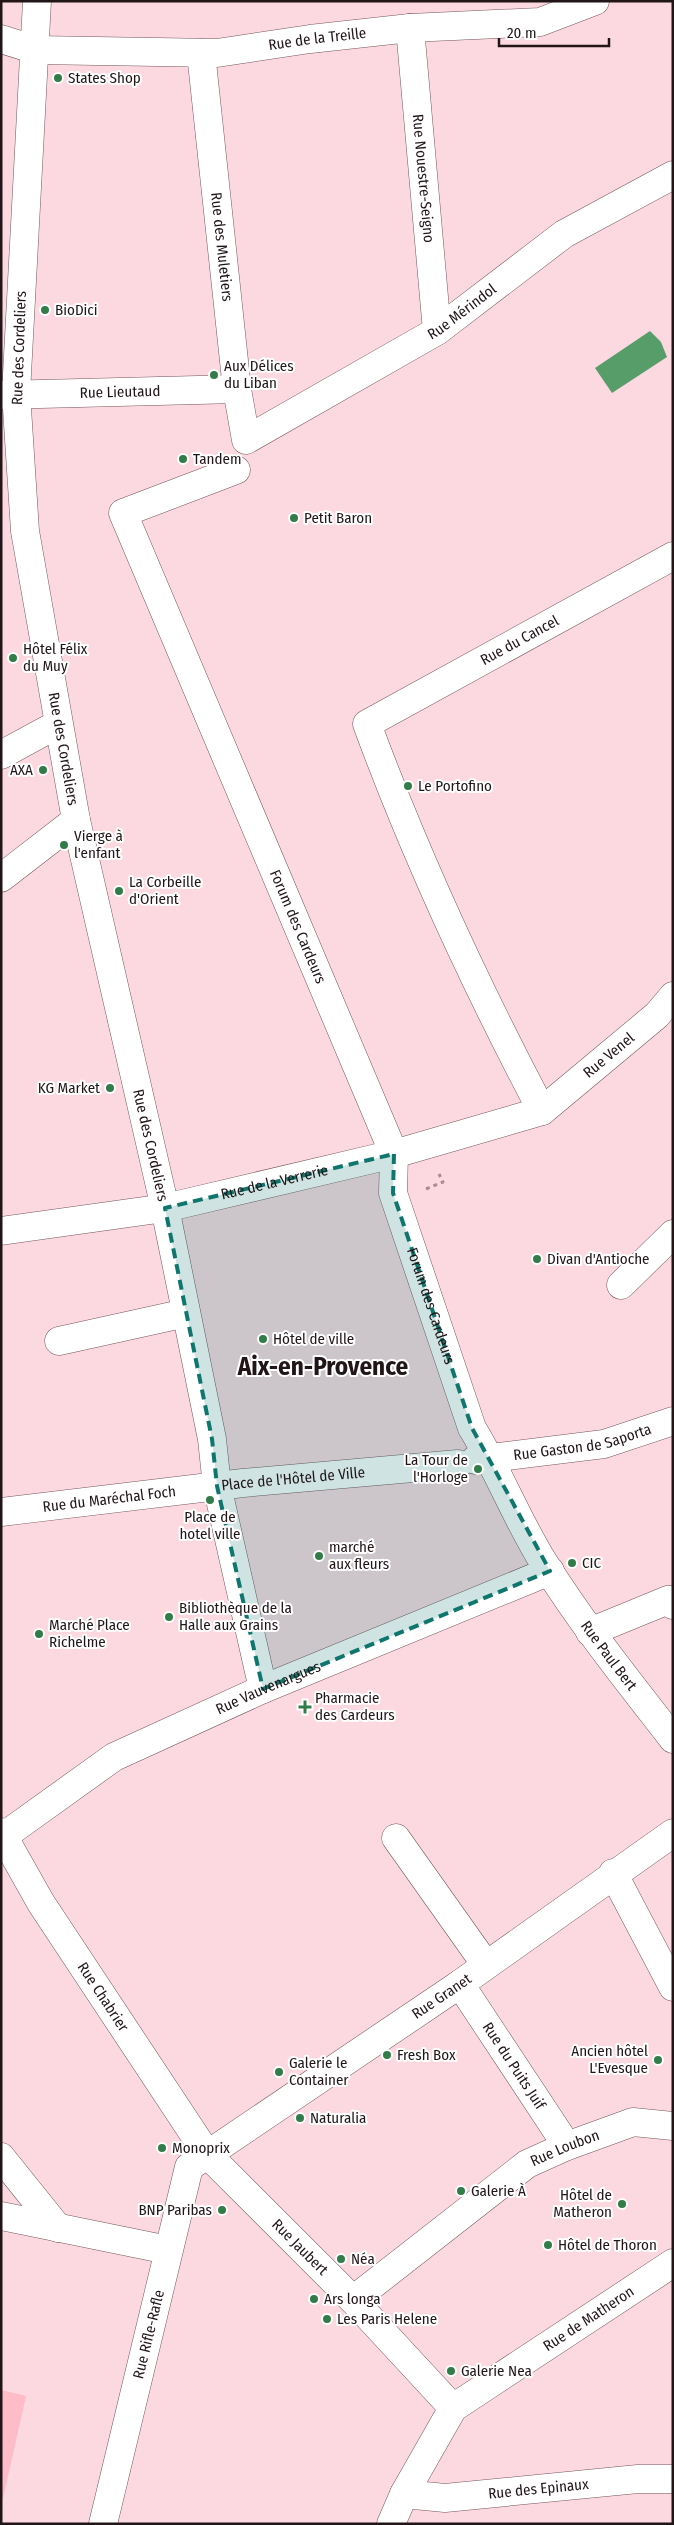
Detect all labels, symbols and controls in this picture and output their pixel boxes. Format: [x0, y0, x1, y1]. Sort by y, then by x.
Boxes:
scale bar [499, 15, 609, 47]
street label: Rue de la Treille [267, 24, 367, 54]
text: 20 m [507, 24, 537, 42]
place label: States Shop [68, 69, 141, 87]
marker: States Shop [52, 72, 64, 84]
street label: Rue Nouestre-Seigno [409, 113, 438, 244]
street label: Rue des Muletiers [207, 191, 237, 302]
street label: Rue Mérindol [424, 280, 500, 344]
street label: Rue des Cordeliers [8, 291, 30, 405]
place label: BioDici [55, 301, 98, 319]
marker: BioDici [39, 304, 51, 316]
place label: Aux Délices du Liban [224, 357, 294, 392]
marker: Aux Délices du Liban [208, 369, 220, 381]
street label: Rue Lieutaud [79, 382, 161, 402]
place label: Tandem [193, 450, 241, 468]
marker: Tandem [177, 453, 189, 465]
place label: Petit Baron [304, 509, 372, 527]
marker: Petit Baron [288, 512, 300, 524]
street label: Rue du Cancel [477, 612, 562, 669]
place label: Hôtel Félix du Muy [23, 640, 88, 675]
marker: Hôtel Félix du Muy [7, 652, 19, 664]
street label: Rue des Cordeliers [45, 691, 82, 807]
place label: AXA [10, 761, 33, 779]
marker: AXA [37, 764, 49, 776]
place label: Le Portofino [418, 777, 492, 795]
marker: Le Portofino [402, 780, 414, 792]
place label: Vierge à l'enfant [74, 827, 123, 862]
marker: Vierge à l'enfant [58, 839, 70, 851]
street label: Forum des Cardeurs [266, 867, 330, 986]
place label: La Corbeille d'Orient [129, 873, 201, 908]
marker: La Corbeille d'Orient [113, 885, 125, 897]
street label: Rue Venel [580, 1029, 638, 1082]
place label: KG Market [38, 1079, 100, 1097]
marker: KG Market [104, 1082, 116, 1094]
street label: Rue des Cordeliers [129, 1087, 172, 1203]
street label: Rue de la Verrerie [219, 1161, 330, 1204]
street label: Forum des Cardeurs [403, 1245, 459, 1367]
place label: Divan d'Antioche [547, 1250, 649, 1268]
marker: Divan d'Antioche [531, 1253, 543, 1265]
place label: Hôtel de ville [273, 1330, 354, 1348]
marker: Hôtel de ville [257, 1333, 269, 1345]
district label: Aix-en-Provence [237, 1352, 409, 1382]
street label: Rue Gaston de Saporta [512, 1420, 654, 1464]
place label: La Tour de l'Horloge [405, 1451, 468, 1486]
street label: Place de l'Hôtel de Ville [220, 1463, 366, 1495]
marker: La Tour de l'Horloge [472, 1463, 484, 1475]
street label: Rue du Maréchal Foch [42, 1482, 177, 1516]
marker: Place de hotel ville [204, 1494, 216, 1506]
place label: Place de hotel ville [179, 1508, 241, 1543]
place label: marché aux fleurs [329, 1538, 389, 1573]
marker: marché aux fleurs [313, 1550, 325, 1562]
place label: CIC [582, 1554, 602, 1572]
marker: CIC [566, 1557, 578, 1569]
place label: Bibliothèque de la Halle aux Grains [179, 1599, 292, 1634]
marker: Bibliothèque de la Halle aux Grains [163, 1611, 175, 1623]
place label: Marché Place Richelme [49, 1616, 130, 1651]
street label: Rue Paul Bert [577, 1617, 641, 1694]
marker: Marché Place Richelme [33, 1628, 45, 1640]
street label: Rue Vauvenargues [213, 1657, 323, 1718]
place label: Pharmacie des Cardeurs [315, 1689, 395, 1724]
marker: Pharmacie des Cardeurs [299, 1701, 311, 1713]
street label: Rue Chabrier [74, 1959, 133, 2036]
street label: Rue Granet [408, 1970, 475, 2023]
street label: Rue du Puits Juif [479, 2019, 550, 2114]
place label: Ancien hôtel L'Evesque [571, 2042, 648, 2077]
place label: Fresh Box [397, 2046, 456, 2064]
marker: Fresh Box [381, 2049, 393, 2061]
place label: Galerie le Container [289, 2054, 349, 2089]
marker: Ancien hôtel L'Evesque [652, 2054, 664, 2066]
marker: Galerie le Container [273, 2066, 285, 2078]
place label: Naturalia [310, 2109, 366, 2127]
marker: Naturalia [294, 2112, 306, 2124]
street label: Rue Loubon [528, 2126, 602, 2170]
place label: Monoprix [172, 2139, 230, 2157]
marker: Monoprix [156, 2142, 168, 2154]
place label: Galerie À [471, 2182, 526, 2200]
marker: Galerie À [455, 2185, 467, 2197]
place label: Hôtel de Matheron [553, 2186, 612, 2221]
marker: Hôtel de Matheron [616, 2198, 628, 2210]
place label: BNP Paribas [138, 2201, 212, 2219]
marker: BNP Paribas [216, 2204, 228, 2216]
street label: Rue Jaubert [268, 2215, 332, 2279]
place label: Hôtel de Thoron [558, 2236, 657, 2254]
marker: Hôtel de Thoron [542, 2239, 554, 2251]
place label: Néa [351, 2250, 375, 2268]
marker: Néa [335, 2253, 347, 2265]
street label: Rue de Matheron [540, 2282, 637, 2355]
street label: Rue Rifle-Rafle [129, 2288, 168, 2381]
place label: Ars longa [324, 2290, 381, 2308]
marker: Ars longa [308, 2293, 320, 2305]
place label: Les Paris Helene [337, 2310, 437, 2328]
marker: Les Paris Helene [321, 2313, 333, 2325]
place label: Galerie Nea [461, 2362, 532, 2380]
marker: Galerie Nea [445, 2365, 457, 2377]
street label: Rue des Epinaux [487, 2475, 590, 2503]

